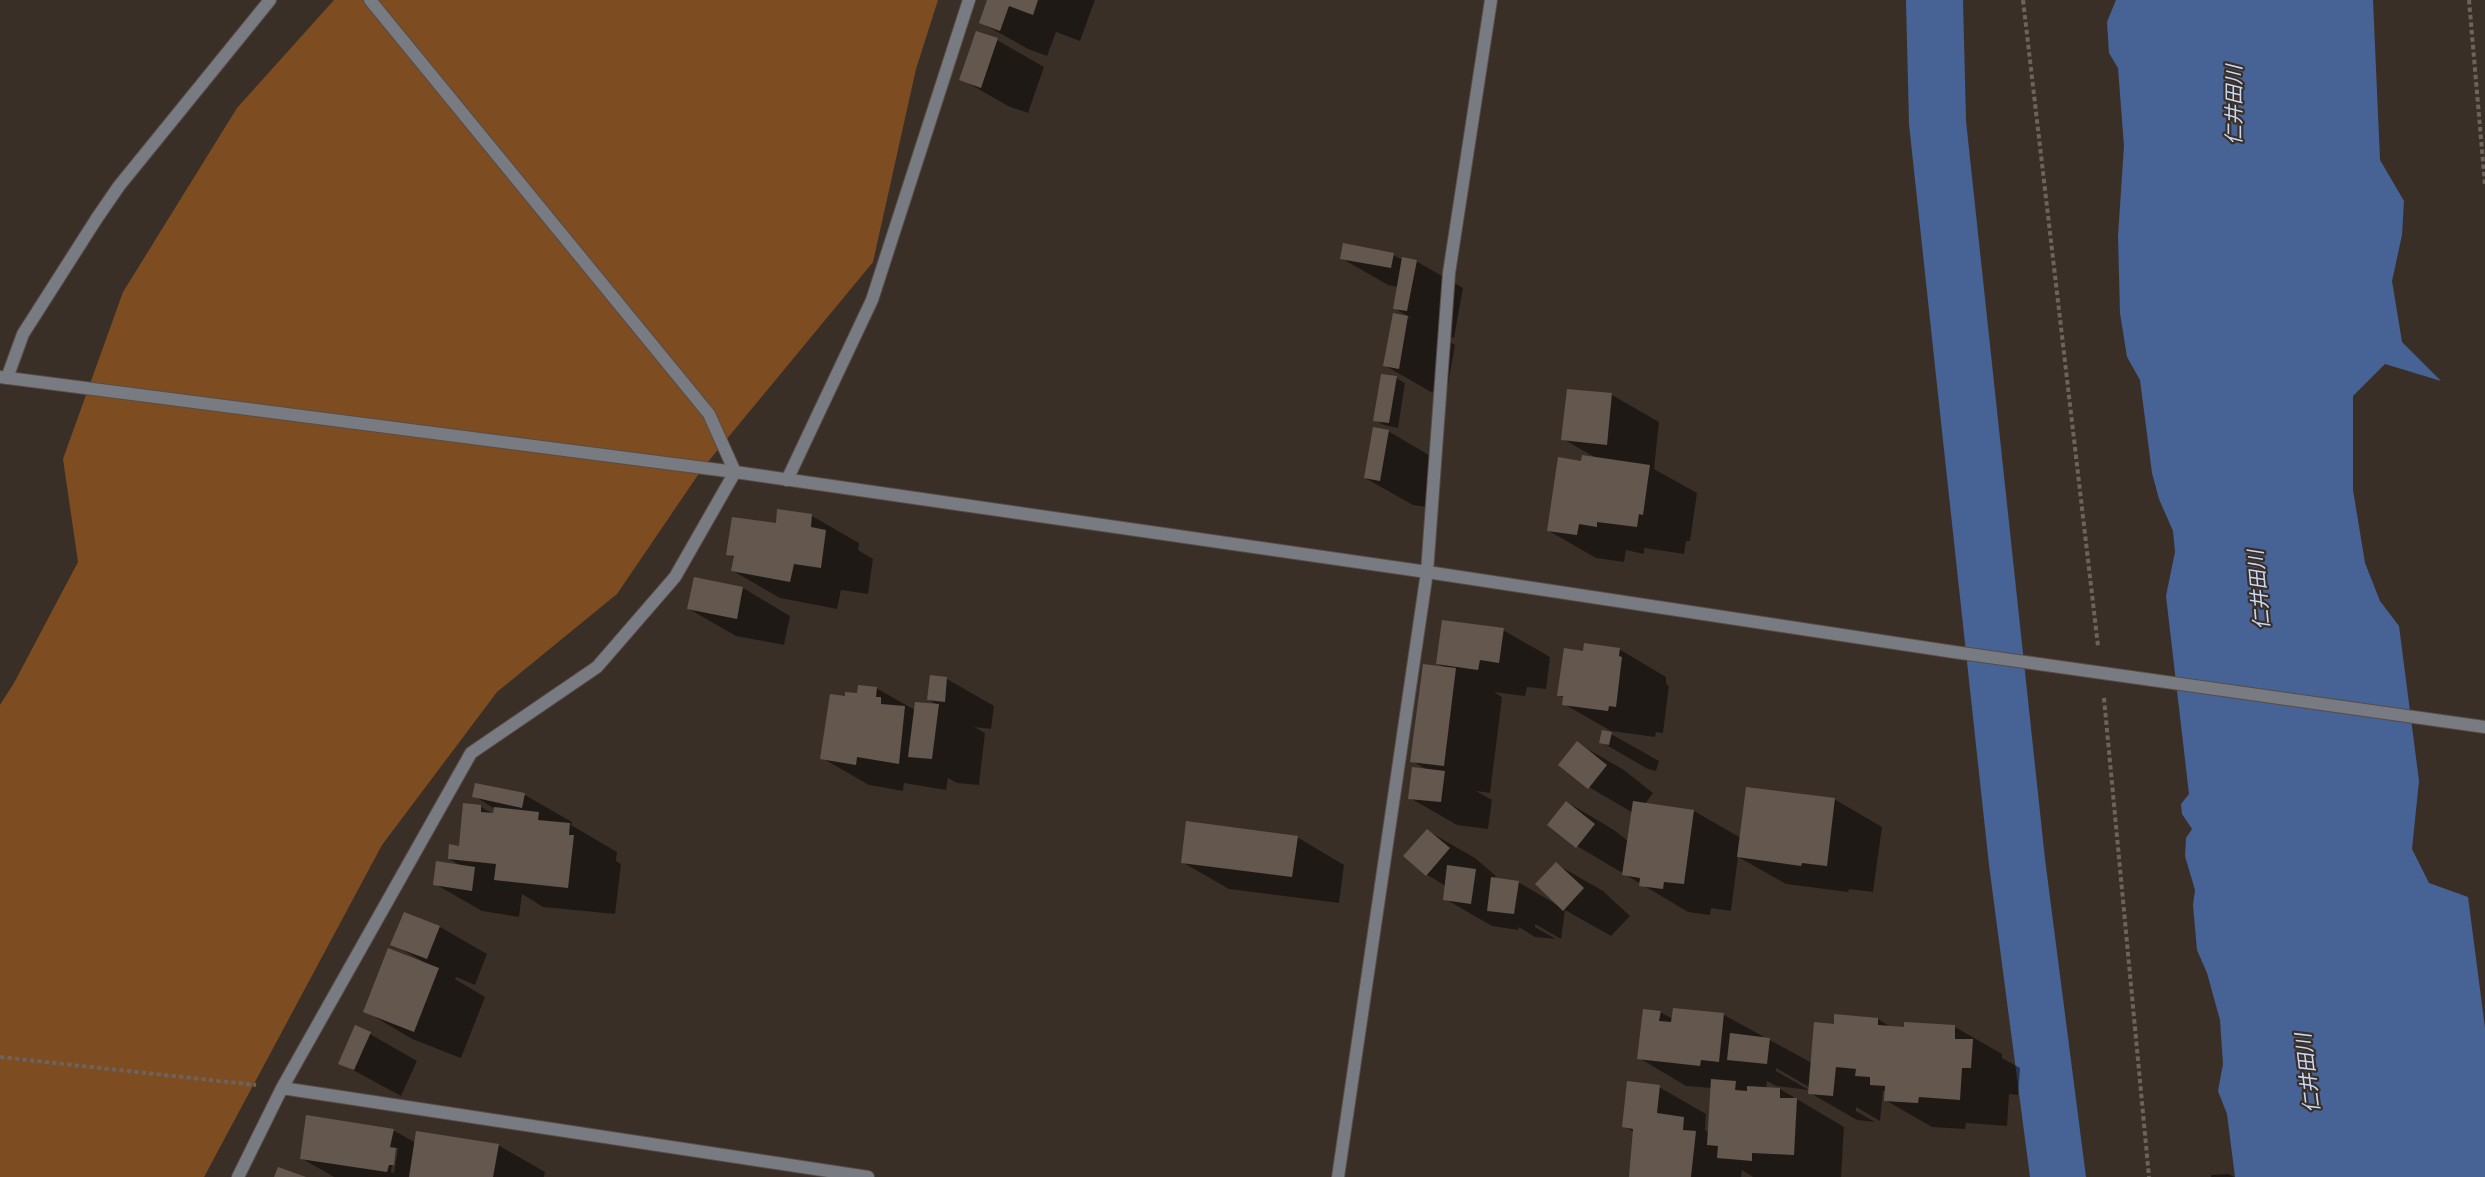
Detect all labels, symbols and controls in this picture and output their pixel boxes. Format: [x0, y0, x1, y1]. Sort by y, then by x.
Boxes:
water label: 仁井田川 [2223, 65, 2247, 145]
water label: 仁井田川 [2245, 549, 2275, 631]
water label: 仁井田川 [2292, 1032, 2326, 1114]

